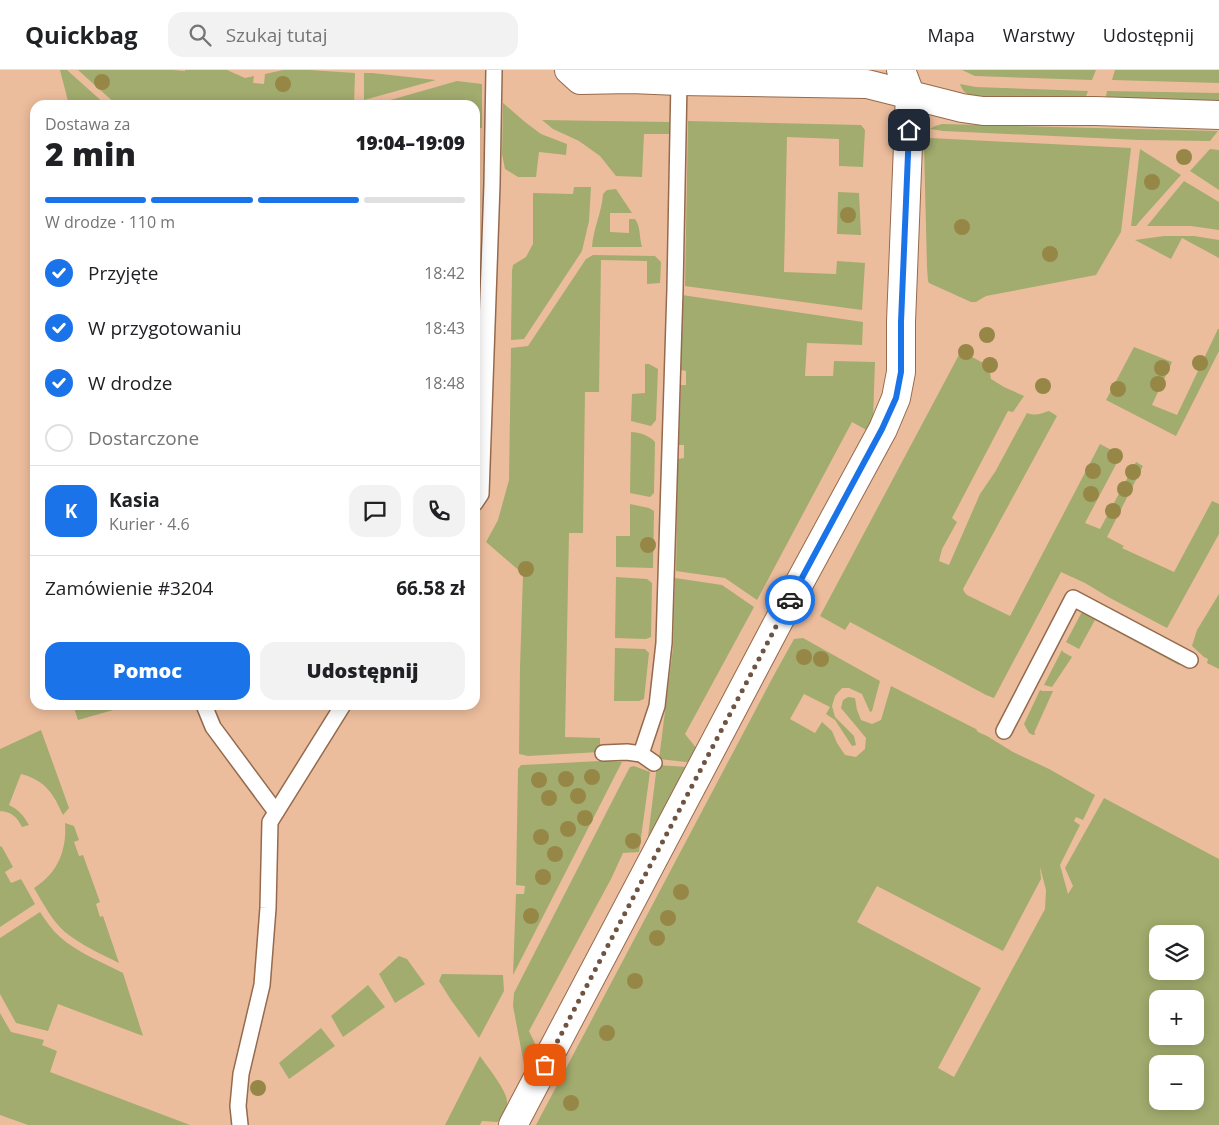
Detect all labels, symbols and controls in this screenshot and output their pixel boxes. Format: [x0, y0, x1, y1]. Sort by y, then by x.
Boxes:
search box [168, 12, 518, 57]
text: Quickbag [25, 18, 138, 51]
icon: search [186, 21, 214, 49]
text: Szukaj tutaj [226, 22, 327, 48]
text: Mapa [928, 23, 975, 47]
text: Warstwy [1003, 23, 1075, 47]
text: Udostępnij [1103, 23, 1194, 47]
pin [888, 109, 930, 151]
text: Dostawa za [45, 113, 130, 135]
icon: home [895, 116, 923, 144]
text: 19:04–19:09 [355, 130, 465, 156]
text: 2 min [45, 132, 136, 175]
text: W drodze · 110 m [45, 211, 175, 233]
icon: check [45, 259, 73, 287]
text: Przyjęte [88, 260, 159, 286]
text: 18:42 [424, 262, 465, 284]
icon: check [45, 314, 73, 342]
text: W przygotowaniu [88, 315, 242, 341]
text: 18:43 [424, 317, 465, 339]
icon: check [45, 369, 73, 397]
text: W drodze [88, 370, 173, 396]
text: 18:48 [424, 372, 465, 394]
text: Dostarczone [88, 425, 199, 451]
button: chat [349, 485, 401, 537]
button: phone [413, 485, 465, 537]
text: Kasia [109, 487, 160, 513]
text: K [65, 498, 77, 524]
text: Kurier · 4.6 [109, 513, 190, 535]
text: Zamówienie #3204 [45, 575, 213, 601]
text: 66.58 zł [396, 575, 465, 601]
courier [765, 575, 815, 625]
icon: car [776, 586, 804, 614]
button: Pomoc [45, 642, 250, 700]
button: Udostępnij [260, 642, 465, 700]
map controls [1149, 925, 1204, 1110]
button: layers [1149, 925, 1204, 980]
button: + [1149, 990, 1204, 1045]
pin [524, 1044, 566, 1086]
icon: bag [531, 1051, 559, 1079]
button: − [1149, 1055, 1204, 1110]

